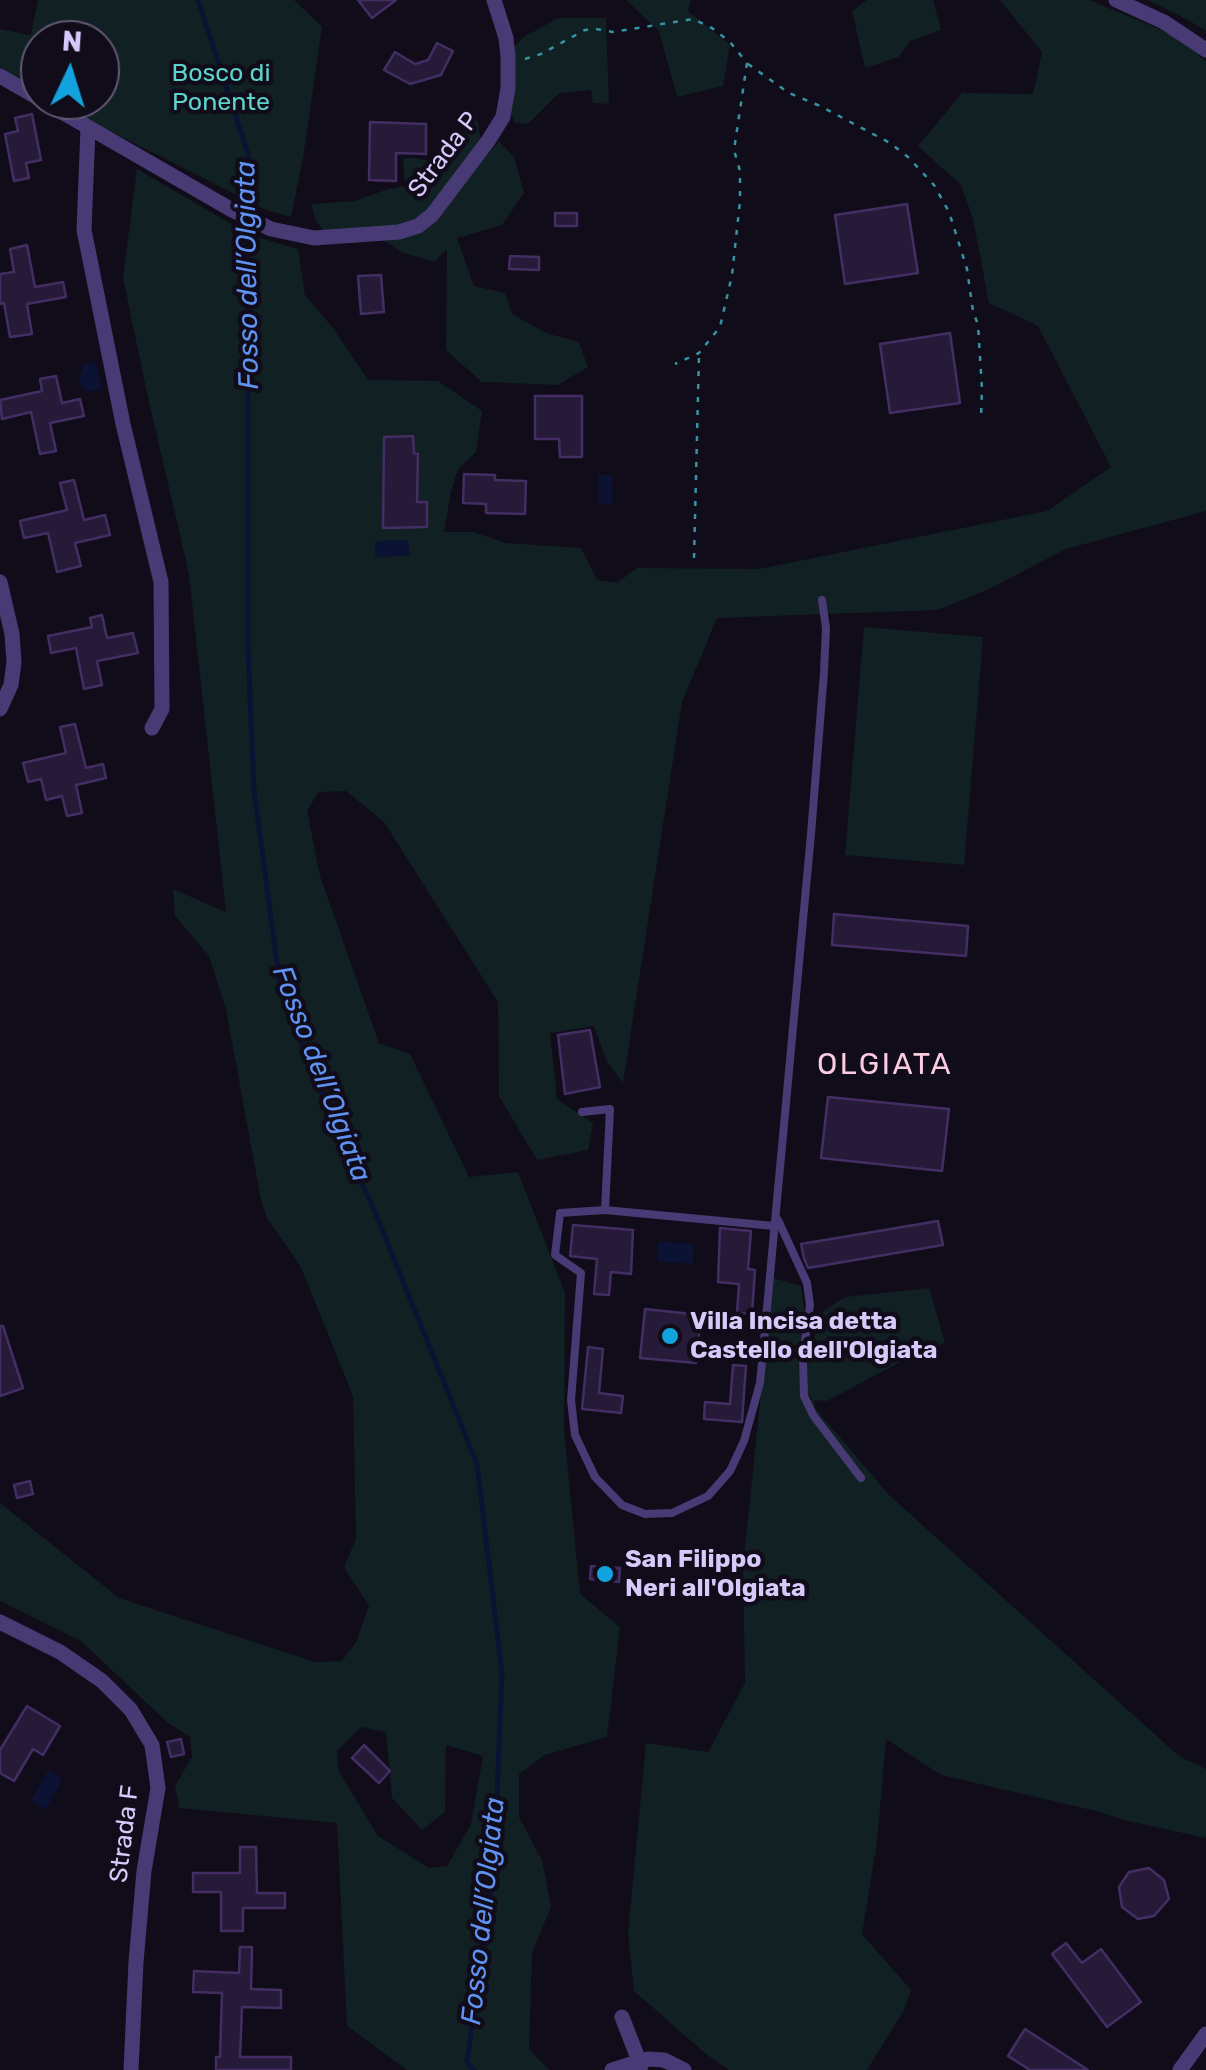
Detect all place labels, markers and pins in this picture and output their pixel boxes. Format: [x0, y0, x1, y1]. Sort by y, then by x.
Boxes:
place label: Villa Incisa detta Castello dell'Olgiata [690, 1307, 938, 1366]
marker: Villa Incisa detta Castello dell'Olgiata [659, 1325, 681, 1347]
place label: San Filippo Neri all'Olgiata [625, 1545, 806, 1604]
marker: San Filippo Neri all'Olgiata [594, 1563, 616, 1585]

